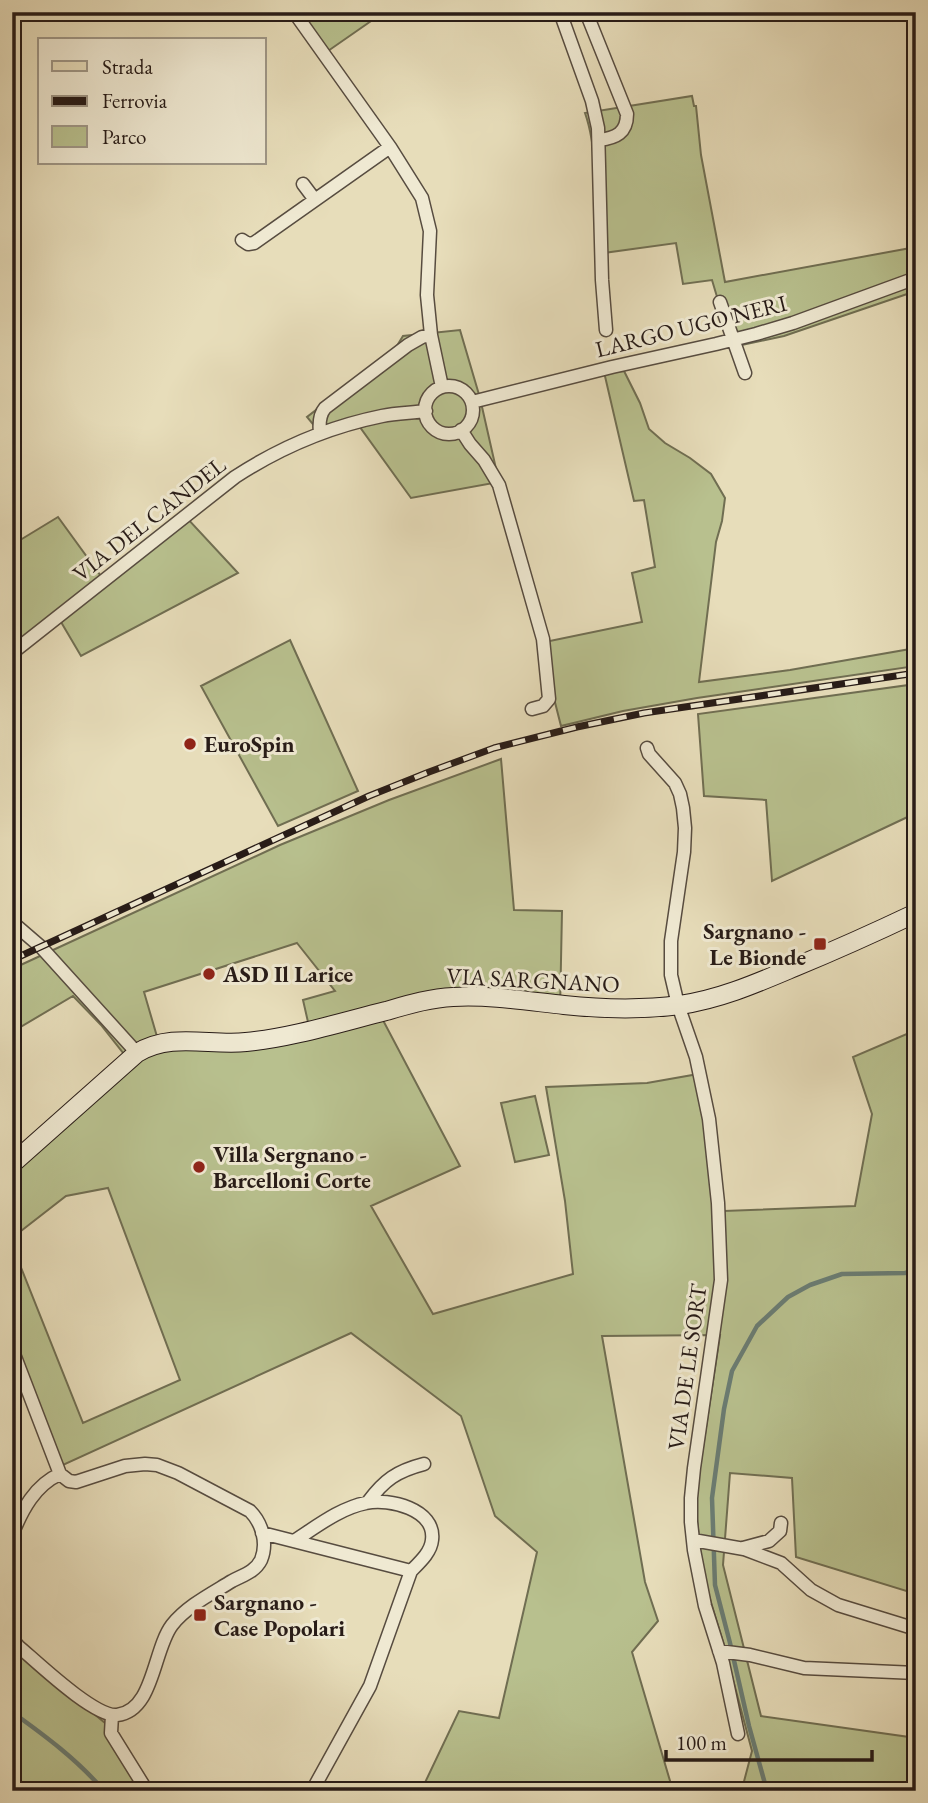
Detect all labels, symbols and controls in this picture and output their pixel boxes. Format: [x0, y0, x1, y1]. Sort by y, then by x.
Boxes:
legend [38, 38, 266, 164]
text: Strada [102, 53, 153, 80]
text: Ferrovia [102, 87, 168, 114]
text: Parco [102, 123, 146, 150]
street label: LARGO UGO NERI [592, 288, 790, 364]
street label: VIA DEL CANDEL [66, 449, 232, 588]
place label: EuroSpin [204, 729, 295, 759]
marker: EuroSpin [182, 736, 198, 752]
place label: Sargnano - Le Bionde [703, 916, 806, 972]
marker: Sargnano - Le Bionde [812, 936, 828, 952]
place label: ASD Il Larice [222, 959, 354, 989]
street label: VIA SARGNANO [446, 960, 620, 1000]
marker: ASD Il Larice [201, 966, 217, 982]
place label: Villa Sergnano - Barcelloni Corte [213, 1139, 371, 1195]
marker: Villa Sergnano - Barcelloni Corte [191, 1159, 207, 1175]
street label: VIA DE LE SORT [660, 1281, 714, 1452]
place label: Sargnano - Case Popolari [214, 1587, 345, 1643]
marker: Sargnano - Case Popolari [192, 1607, 208, 1623]
scale bar [666, 1719, 872, 1763]
text: 100 m [676, 1729, 727, 1756]

